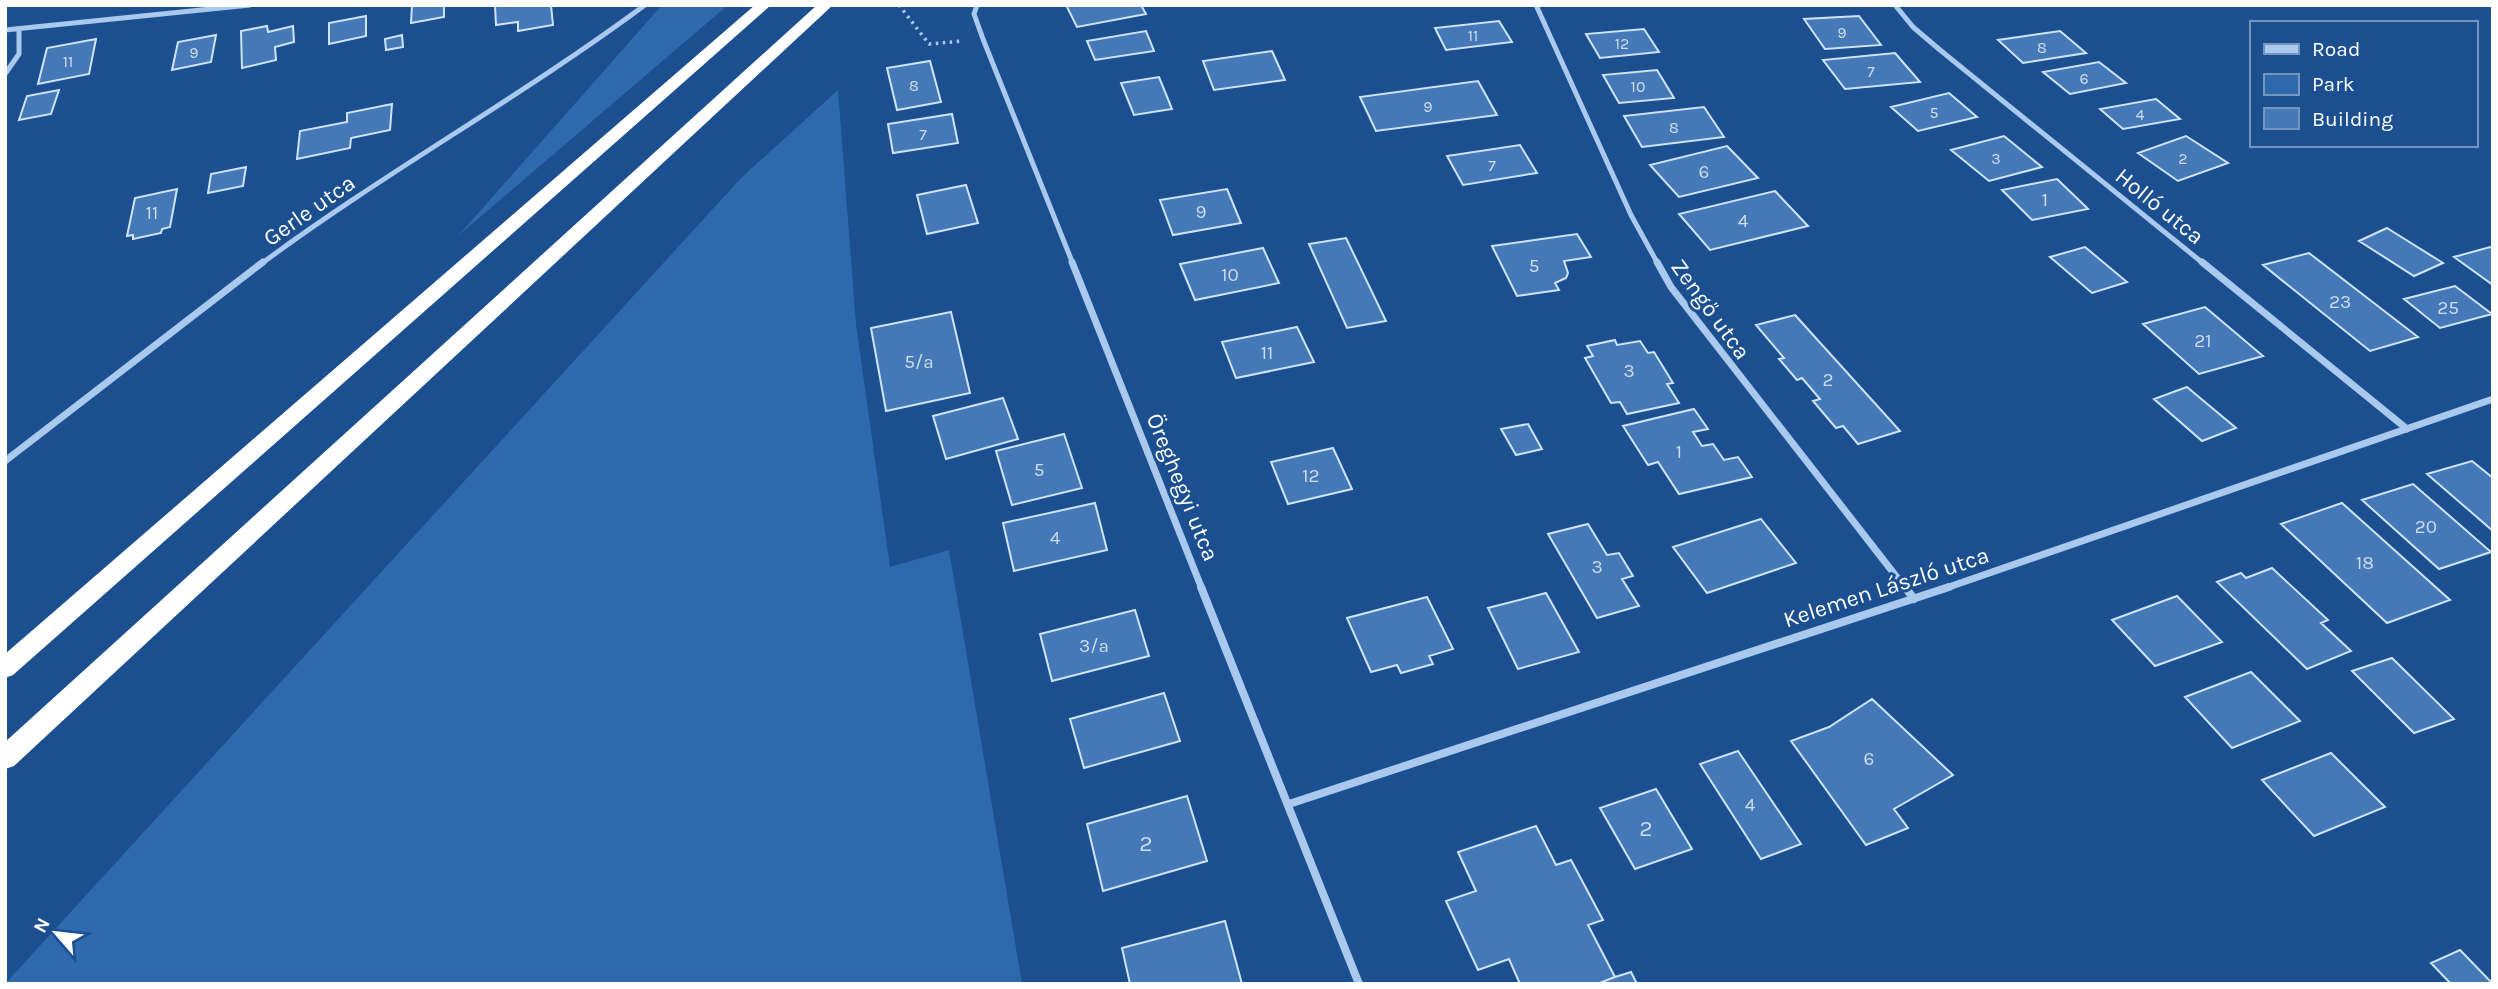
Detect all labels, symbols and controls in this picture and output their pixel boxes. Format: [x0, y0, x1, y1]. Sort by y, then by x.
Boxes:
legend [2250, 21, 2477, 147]
house number: 9 [1837, 23, 1847, 42]
house number: 11 [1468, 26, 1478, 45]
house number: 12 [1615, 34, 1629, 53]
text: Road [2312, 37, 2360, 61]
house number: 8 [2037, 38, 2047, 57]
house number: 9 [189, 43, 199, 62]
house number: 11 [63, 52, 73, 71]
house number: 7 [1867, 62, 1875, 81]
house number: 6 [2079, 69, 2089, 88]
text: Park [2312, 72, 2355, 96]
house number: 8 [909, 76, 919, 95]
house number: 10 [1631, 77, 1645, 96]
house number: 9 [1423, 97, 1433, 116]
house number: 5 [1929, 103, 1939, 122]
house number: 4 [2136, 105, 2145, 124]
text: Building [2312, 107, 2393, 131]
house number: 8 [1669, 118, 1679, 137]
house number: 7 [919, 125, 927, 144]
house number: 3 [1991, 149, 2001, 168]
house number: 2 [2178, 149, 2188, 168]
house number: 7 [1488, 156, 1496, 175]
house number: 6 [1699, 161, 1709, 183]
street label: Holló utca [2110, 163, 2209, 250]
street label: Gerle utca [258, 169, 360, 252]
house number: 1 [2042, 189, 2048, 211]
house number: 9 [1195, 201, 1207, 223]
house number: 11 [146, 202, 158, 224]
house number: 4 [1738, 210, 1749, 232]
street label: Zengő utca [1665, 254, 1756, 365]
house number: 5 [1529, 255, 1539, 277]
house number: 10 [1221, 264, 1239, 286]
house number: 23 [2329, 291, 2351, 313]
house number: 25 [2437, 297, 2459, 319]
house number: 21 [2194, 330, 2212, 352]
house number: 11 [1261, 342, 1273, 364]
house number: 5/a [904, 351, 934, 373]
house number: 3 [1623, 360, 1635, 382]
house number: 2 [1822, 369, 1834, 391]
street label: Öreghegyi utca [1141, 409, 1224, 565]
house number: 1 [1676, 441, 1682, 463]
house number: 5 [1034, 459, 1044, 481]
house number: 12 [1302, 465, 1320, 487]
house number: 20 [2415, 516, 2437, 538]
house number: 4 [1050, 527, 1061, 549]
street label: Kelemen László utca [1780, 541, 1992, 633]
house number: 18 [2356, 552, 2374, 574]
house number: 3 [1591, 556, 1603, 578]
house number: 3/a [1079, 635, 1109, 657]
house number: 6 [1864, 748, 1874, 770]
house number: 4 [1745, 794, 1756, 816]
house number: 2 [1639, 815, 1653, 842]
house number: 2 [1139, 830, 1153, 857]
north arrow [21, 898, 91, 968]
text: N [29, 914, 55, 937]

